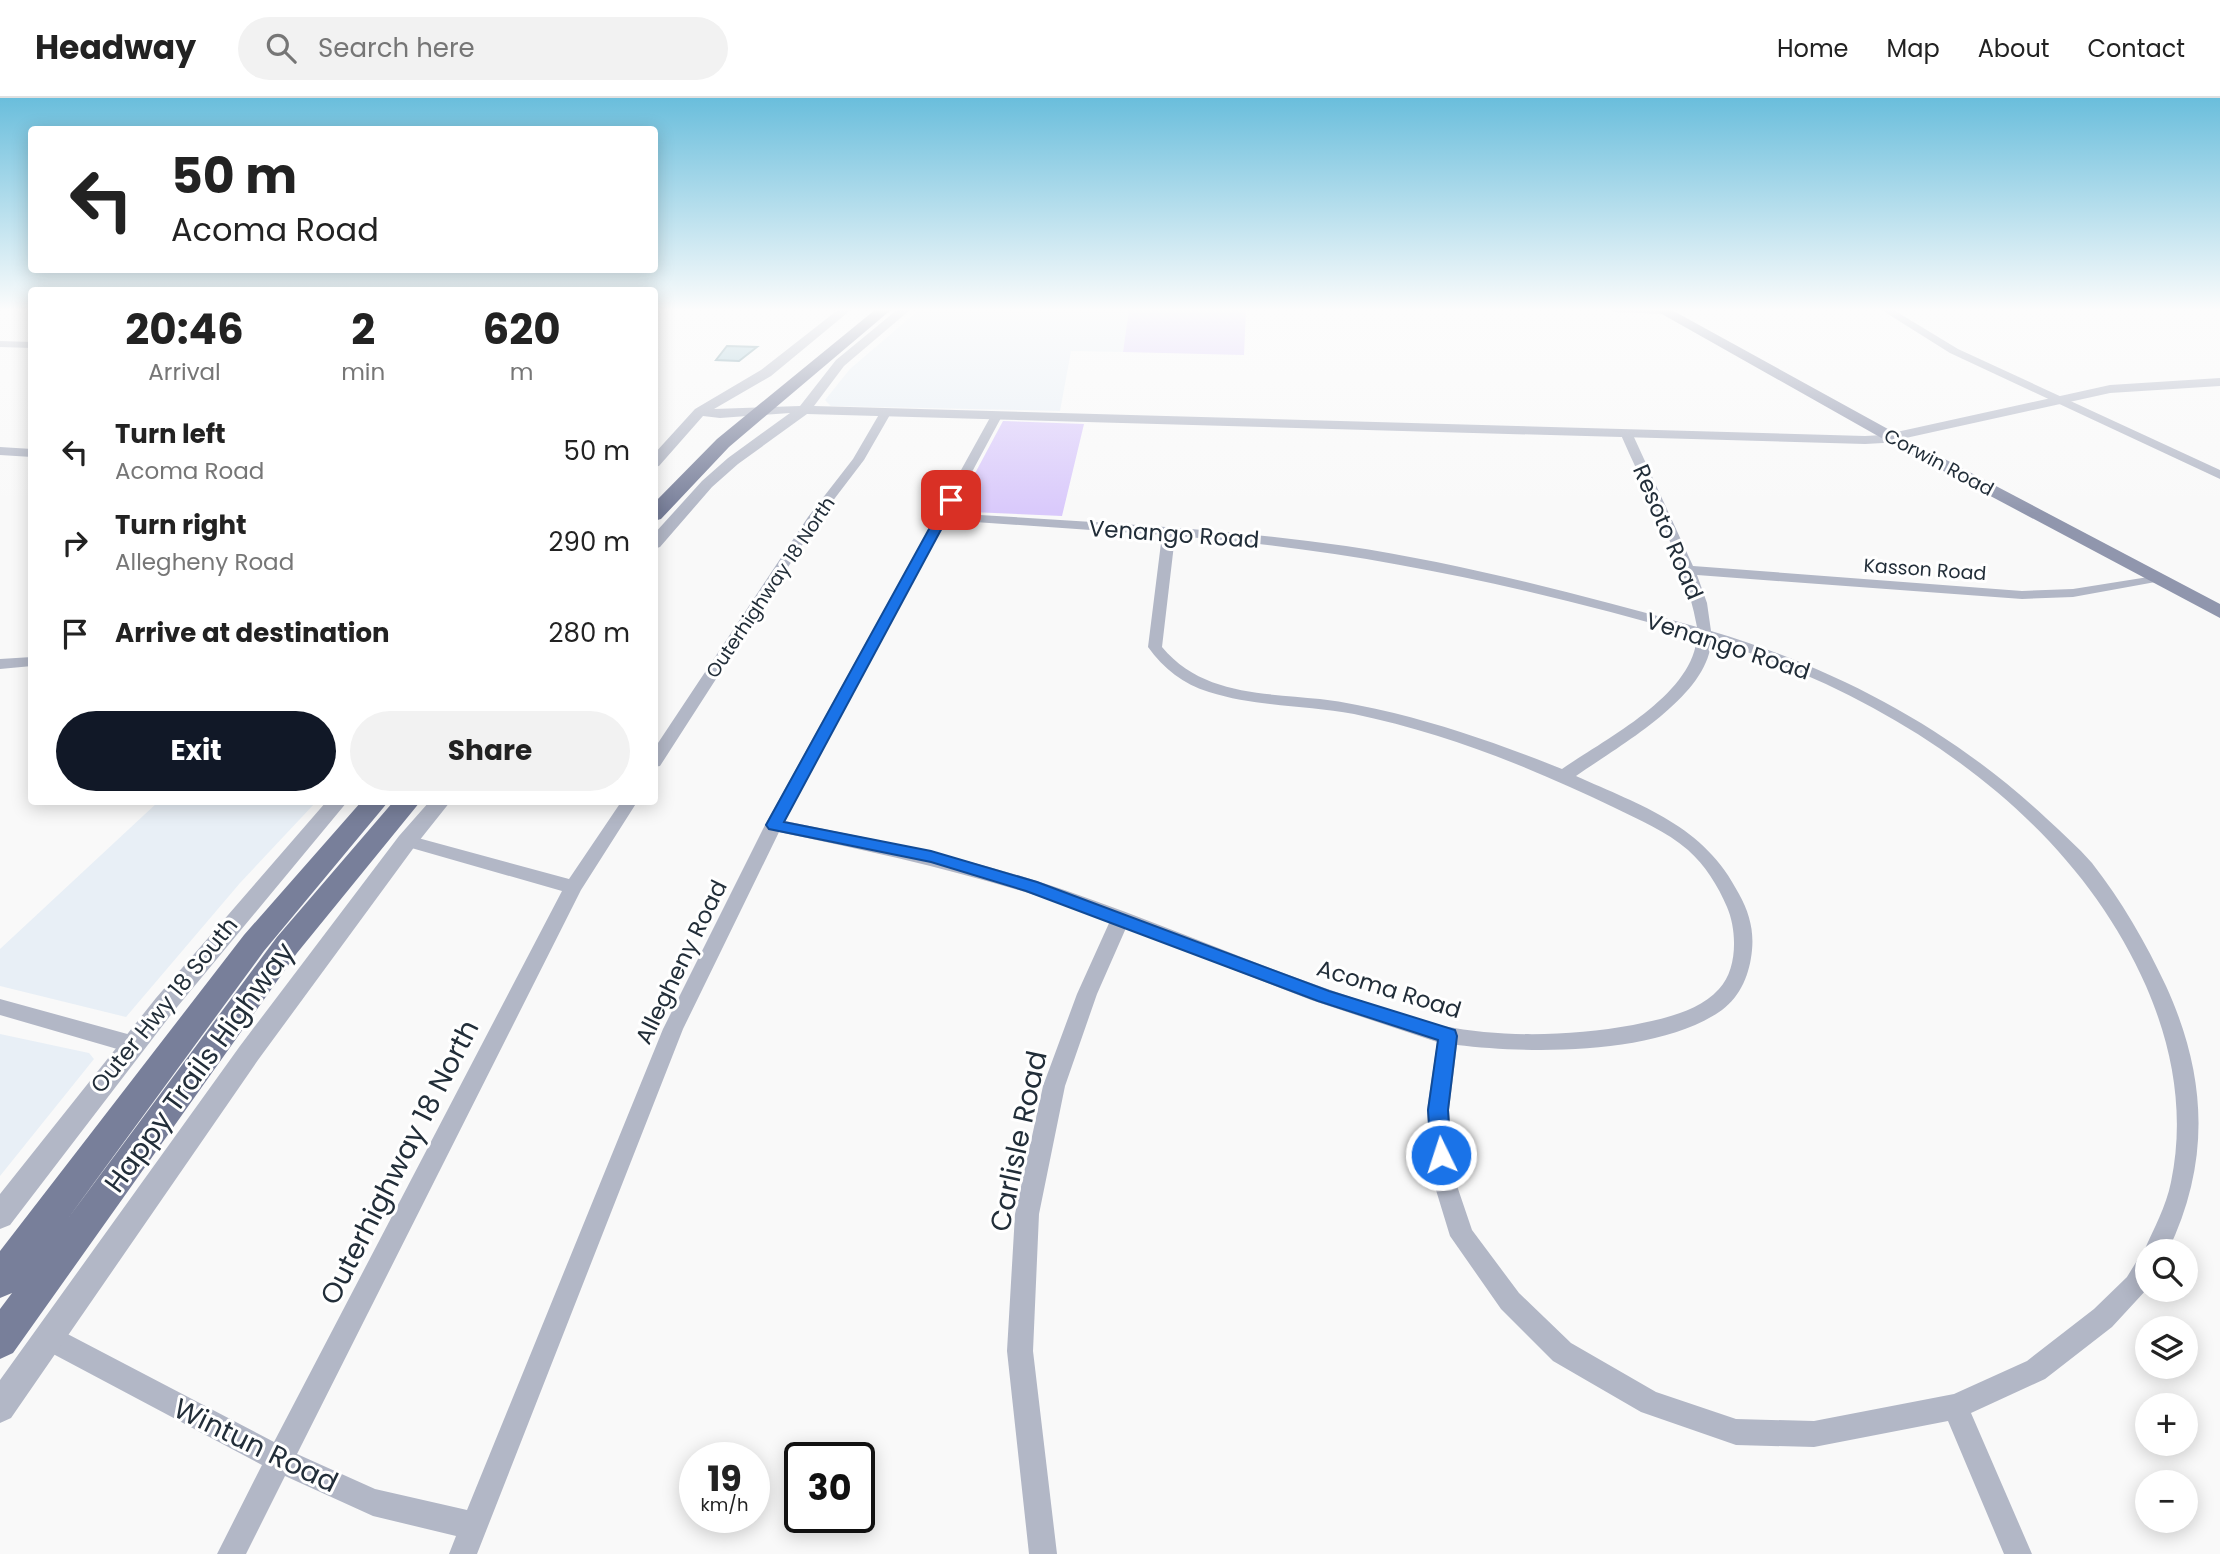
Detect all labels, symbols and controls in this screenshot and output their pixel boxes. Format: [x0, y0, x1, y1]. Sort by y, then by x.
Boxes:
search box [238, 17, 728, 80]
text: Headway [35, 24, 196, 71]
icon: search [262, 29, 300, 67]
text: Search here [318, 30, 475, 66]
text: Home [1777, 32, 1849, 65]
text: Map [1887, 32, 1940, 65]
text: About [1978, 32, 2049, 65]
text: Contact [2087, 32, 2185, 65]
text: 50 m [171, 142, 297, 210]
icon: left [56, 154, 147, 245]
text: Acoma Road [171, 207, 379, 252]
text: 20:46 [125, 300, 244, 359]
text: 2 [351, 300, 375, 359]
text: 620 [483, 300, 561, 359]
text: Arrival [148, 356, 221, 388]
text: min [341, 356, 385, 388]
text: m [510, 356, 533, 388]
text: Turn left [115, 416, 226, 452]
street label: Corwin Road [1879, 422, 1998, 503]
icon: left [56, 433, 94, 471]
text: 50 m [564, 433, 630, 469]
text: Acoma Road [115, 455, 264, 487]
street label: Resoto Road [1625, 459, 1711, 605]
pin [921, 470, 981, 530]
icon: arrive [932, 481, 970, 519]
street label: Outerhighway 18 North [699, 491, 841, 683]
text: Turn right [115, 507, 247, 543]
street label: Venango Road [1088, 512, 1260, 556]
icon: right [56, 524, 94, 562]
text: 290 m [549, 524, 630, 560]
text: Allegheny Road [115, 546, 294, 578]
street label: Kasson Road [1863, 552, 1987, 587]
street label: Venango Road [1642, 604, 1814, 688]
icon: arrive [56, 615, 94, 653]
text: Arrive at destination [115, 615, 390, 651]
text: 280 m [549, 615, 630, 651]
button: Exit [56, 711, 336, 791]
button: Share [350, 711, 630, 791]
street label: Allegheny Road [627, 874, 735, 1050]
street label: Outer Hwy 18 South [83, 910, 245, 1100]
street label: Happy Trails Highway [95, 934, 304, 1200]
street label: Acoma Road [1313, 952, 1465, 1026]
street label: Outerhighway 18 North [311, 1013, 488, 1311]
street label: Carlisle Road [980, 1047, 1057, 1235]
position arrow [1404, 1118, 1478, 1192]
map controls [2135, 1239, 2198, 1533]
button: search [2135, 1239, 2198, 1302]
button: layers [2135, 1316, 2198, 1379]
street label: Wintun Road [167, 1389, 345, 1502]
button: + [2135, 1393, 2198, 1456]
speed limit sign: 30 [784, 1442, 875, 1533]
text: 19 [707, 1454, 742, 1503]
button: − [2135, 1470, 2198, 1533]
text: km/h [701, 1492, 748, 1517]

